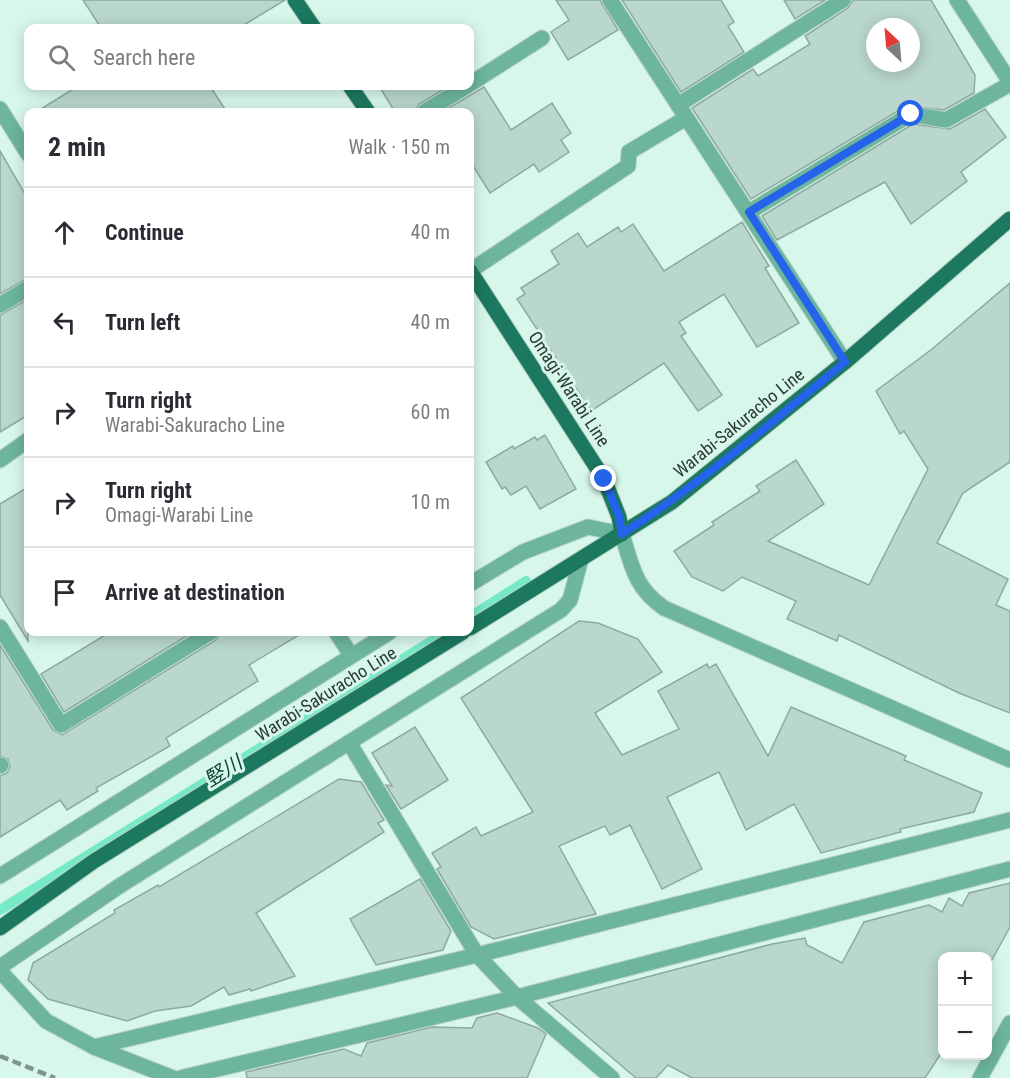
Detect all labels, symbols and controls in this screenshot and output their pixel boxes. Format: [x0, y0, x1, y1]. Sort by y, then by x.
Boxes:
north arrow [866, 18, 920, 72]
search box [24, 24, 474, 90]
icon: search [45, 41, 78, 74]
text: Search here [93, 45, 195, 70]
route start [897, 100, 923, 126]
text: 2 min [48, 132, 106, 162]
text: Walk · 150 m [349, 135, 450, 159]
icon: ahead [48, 216, 81, 249]
text: Continue [105, 220, 184, 245]
text: 40 m [411, 220, 450, 244]
icon: left [48, 306, 81, 339]
text: Turn left [105, 310, 180, 335]
text: 40 m [411, 310, 450, 334]
street label: Omagi-Warabi Line [524, 327, 615, 450]
street label: Warabi-Sakuracho Line [669, 364, 808, 482]
text: Turn right [105, 388, 192, 413]
icon: right [48, 396, 81, 429]
text: 60 m [411, 400, 450, 424]
text: Warabi-Sakuracho Line [105, 413, 285, 437]
route end [590, 465, 616, 491]
text: Turn right [105, 478, 192, 503]
icon: right [48, 486, 81, 519]
text: 10 m [411, 490, 450, 514]
text: Omagi-Warabi Line [105, 503, 253, 527]
icon: arrive [48, 576, 81, 609]
text: Arrive at destination [105, 580, 285, 605]
street label: Warabi-Sakuracho Line [252, 642, 400, 745]
water label: 竪川 [200, 749, 248, 792]
map controls [938, 952, 992, 1060]
button: + [938, 952, 992, 1006]
button: − [938, 1006, 992, 1060]

